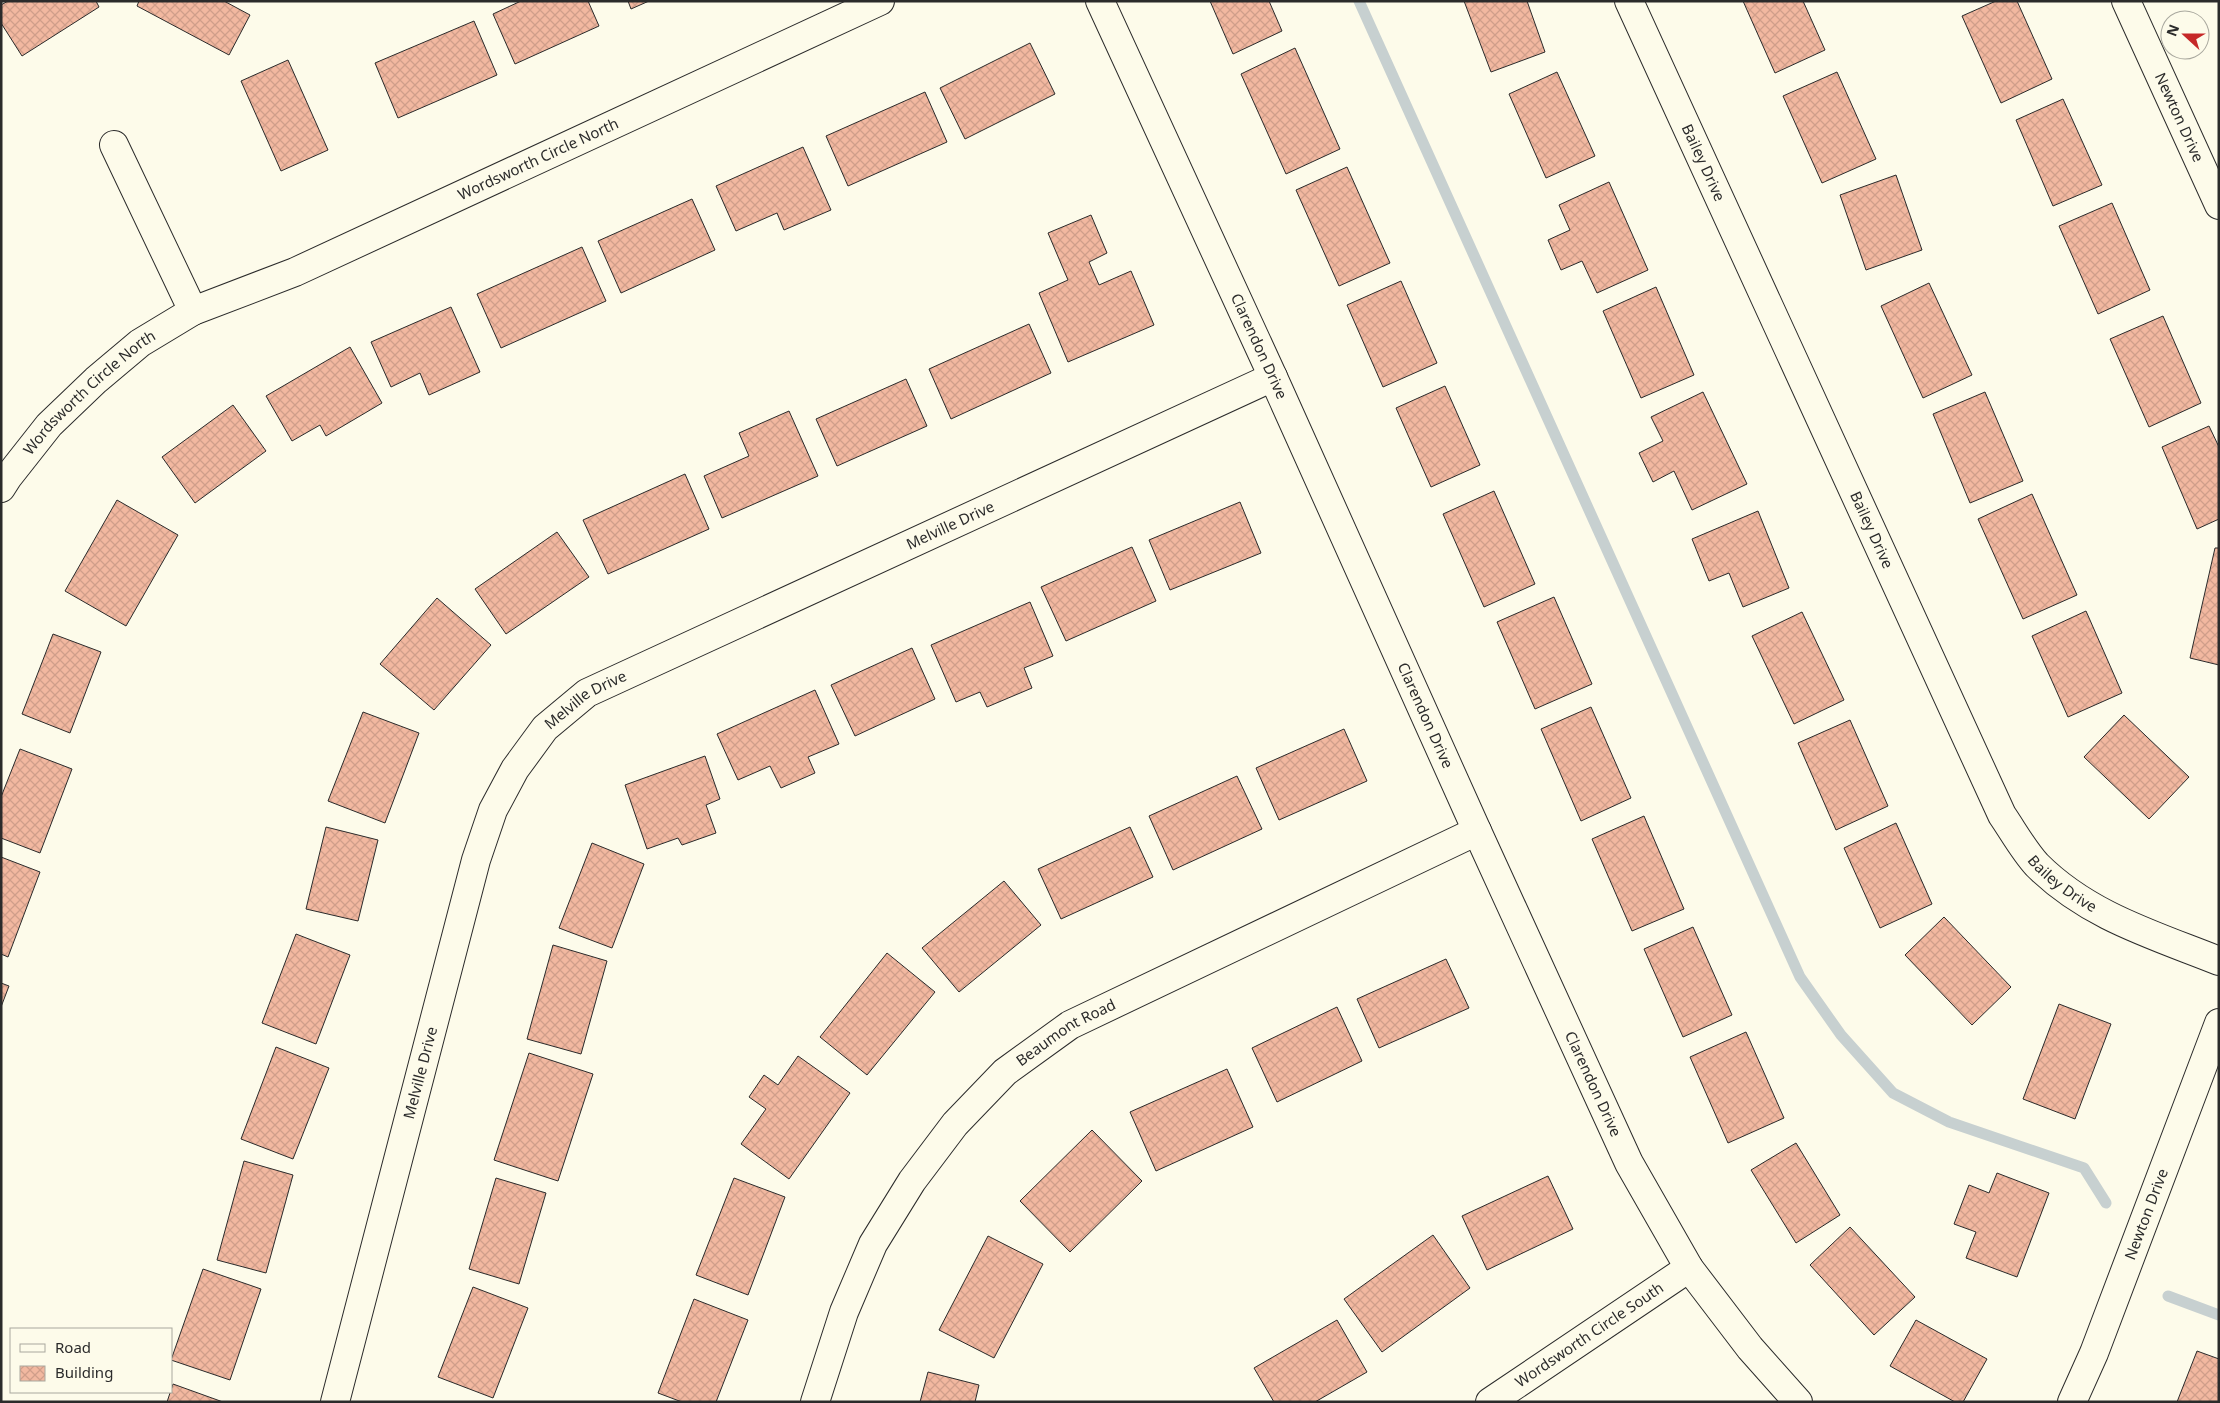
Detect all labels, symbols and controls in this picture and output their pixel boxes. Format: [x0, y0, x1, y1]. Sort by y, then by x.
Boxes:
north arrow [2160, 10, 2210, 60]
text: N [2161, 21, 2183, 39]
street label: Newton Drive [2151, 69, 2209, 165]
street label: Wordsworth Circle North [454, 113, 621, 204]
street label: Bailey Drive [1678, 121, 1730, 204]
street label: Clarendon Drive [1227, 290, 1293, 402]
street label: Wordsworth Circle North [18, 325, 159, 459]
street label: Bailey Drive [1846, 488, 1899, 571]
street label: Melville Drive [903, 496, 997, 554]
street label: Clarendon Drive [1394, 659, 1459, 771]
street label: Melville Drive [540, 665, 629, 733]
street label: Bailey Drive [2024, 850, 2101, 916]
street label: Beaumont Road [1012, 994, 1119, 1070]
street label: Melville Drive [398, 1024, 441, 1121]
street label: Clarendon Drive [1561, 1028, 1627, 1140]
street label: Newton Drive [2119, 1165, 2172, 1262]
street label: Wordsworth Circle South [1511, 1277, 1667, 1391]
legend [10, 1328, 172, 1393]
text: Road [55, 1337, 91, 1357]
text: Building [55, 1362, 113, 1382]

